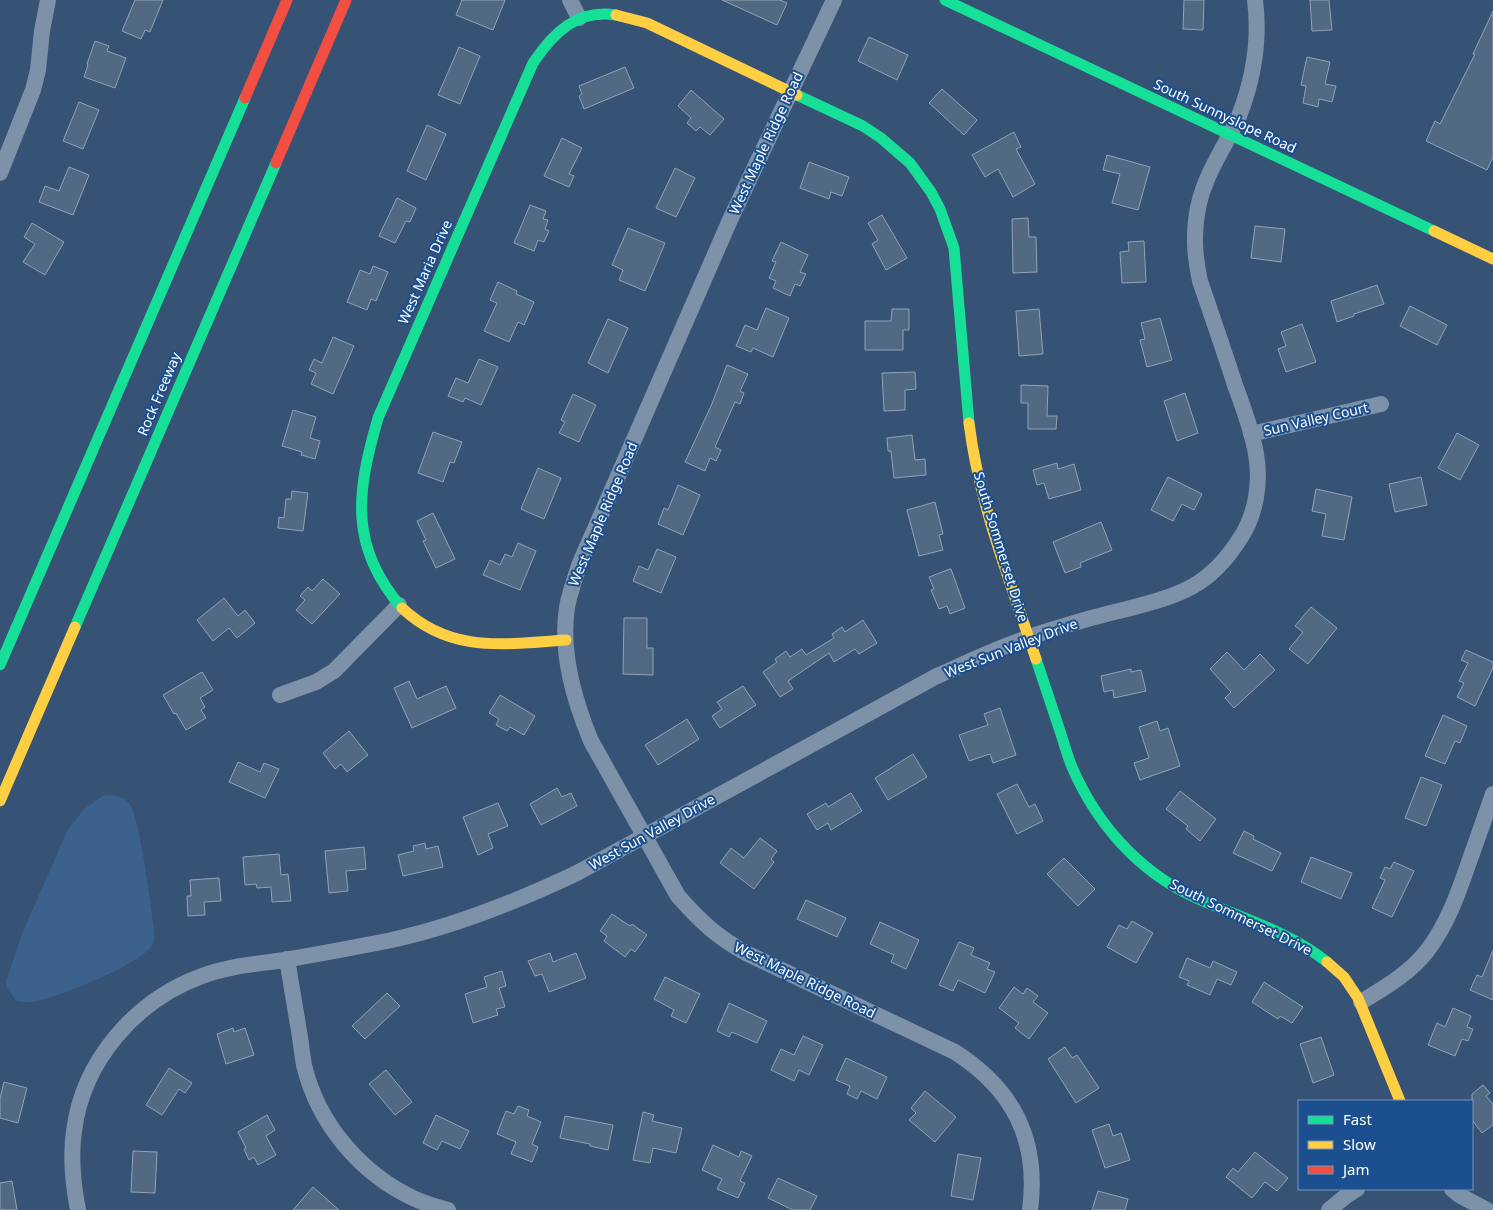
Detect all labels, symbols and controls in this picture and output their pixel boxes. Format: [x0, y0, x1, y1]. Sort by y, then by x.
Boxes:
street label: West Maple Ridge Road [724, 68, 807, 217]
street label: South Sunnyslope Road [1151, 74, 1300, 157]
street label: West Maria Drive [393, 217, 456, 327]
street label: Rock Freeway [132, 348, 185, 439]
street label: Sun Valley Court [1262, 397, 1370, 440]
street label: West Maple Ridge Road [563, 439, 642, 589]
street label: South Sommerset Drive [970, 469, 1033, 624]
street label: West Sun Valley Drive [942, 613, 1080, 682]
street label: West Sun Valley Drive [586, 789, 718, 874]
street label: South Sommerset Drive [1167, 874, 1316, 959]
street label: West Maple Ridge Road [731, 937, 879, 1022]
legend [1298, 1100, 1473, 1190]
text: Fast [1343, 1109, 1372, 1129]
text: Slow [1343, 1134, 1376, 1154]
text: Jam [1341, 1159, 1370, 1179]

